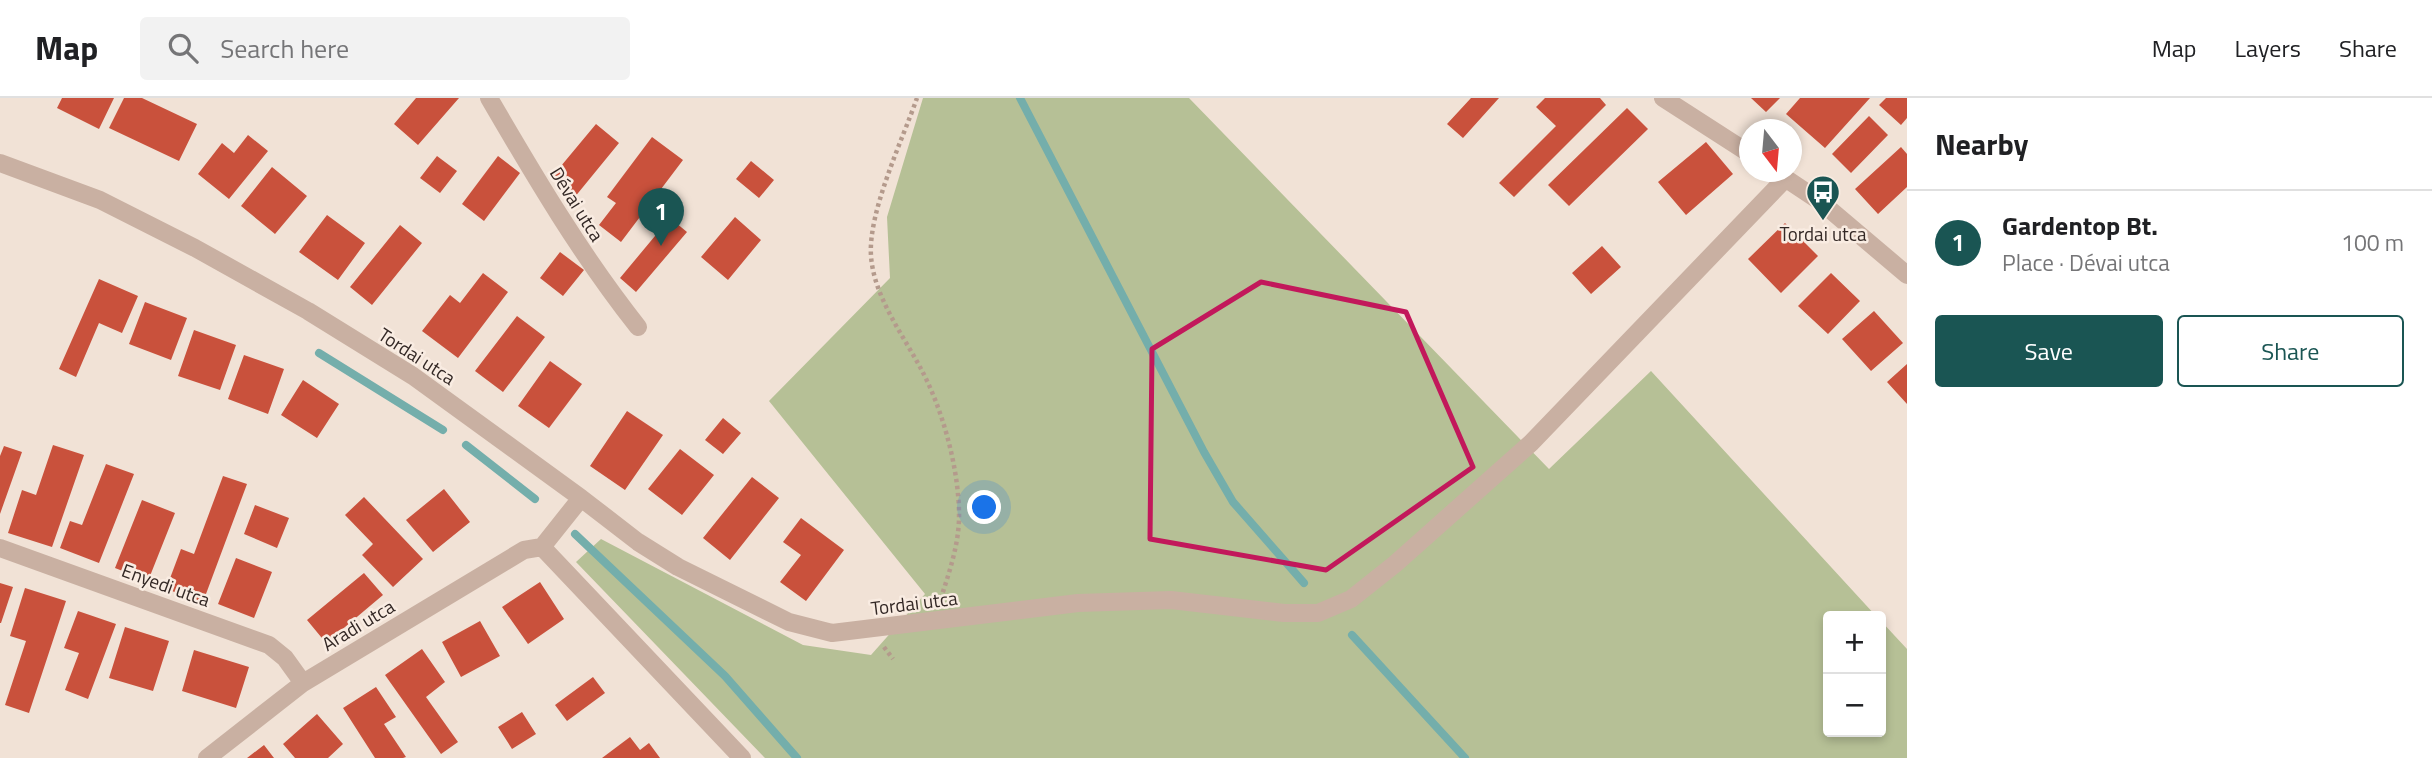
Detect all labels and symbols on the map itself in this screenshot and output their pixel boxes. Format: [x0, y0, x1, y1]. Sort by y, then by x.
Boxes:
north arrow [1739, 119, 1802, 182]
street label: Dévai utca [543, 161, 612, 247]
bus stop icon: Tordai utca [1804, 173, 1842, 222]
pin: 1 [638, 188, 684, 246]
place label: Tordai utca [1779, 219, 1867, 248]
street label: Tordai utca [373, 320, 462, 392]
your location [967, 490, 1001, 524]
street label: Enyedi utca [118, 555, 215, 614]
street label: Tordai utca [869, 583, 959, 622]
street label: Aradi utca [316, 591, 400, 658]

